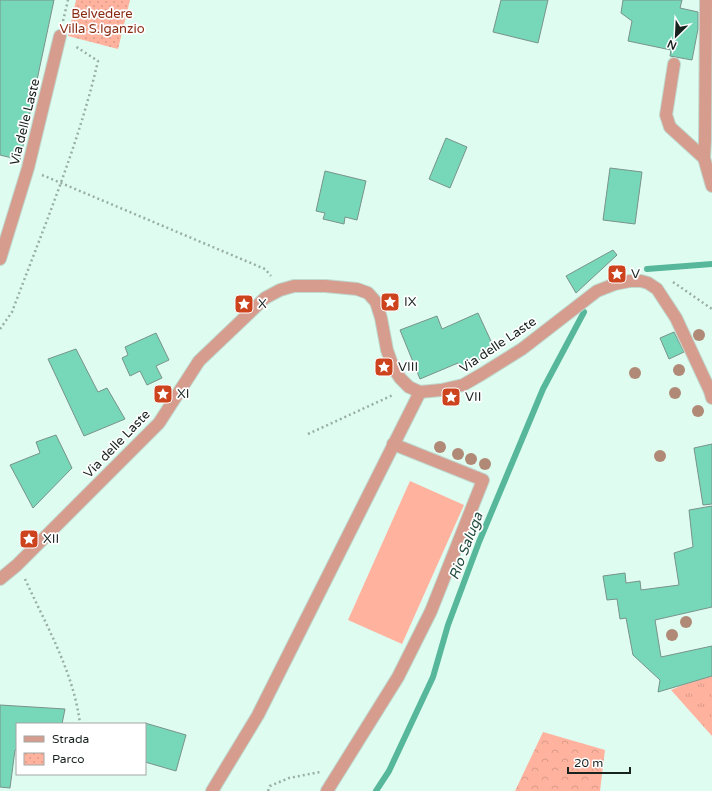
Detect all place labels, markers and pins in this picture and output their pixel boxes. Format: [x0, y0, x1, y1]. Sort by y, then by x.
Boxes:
place icon: V [606, 263, 628, 285]
place label: V [631, 266, 640, 282]
place icon: IX [379, 291, 401, 313]
place icon: X [233, 293, 255, 315]
place label: IX [404, 294, 417, 310]
place label: X [258, 296, 267, 312]
place icon: VIII [373, 356, 395, 378]
place label: VIII [398, 359, 418, 375]
place icon: XI [152, 383, 174, 405]
place label: XI [177, 386, 189, 402]
place icon: VII [440, 386, 462, 408]
place label: VII [465, 389, 481, 405]
place icon: XII [18, 528, 40, 550]
place label: XII [43, 531, 59, 547]

